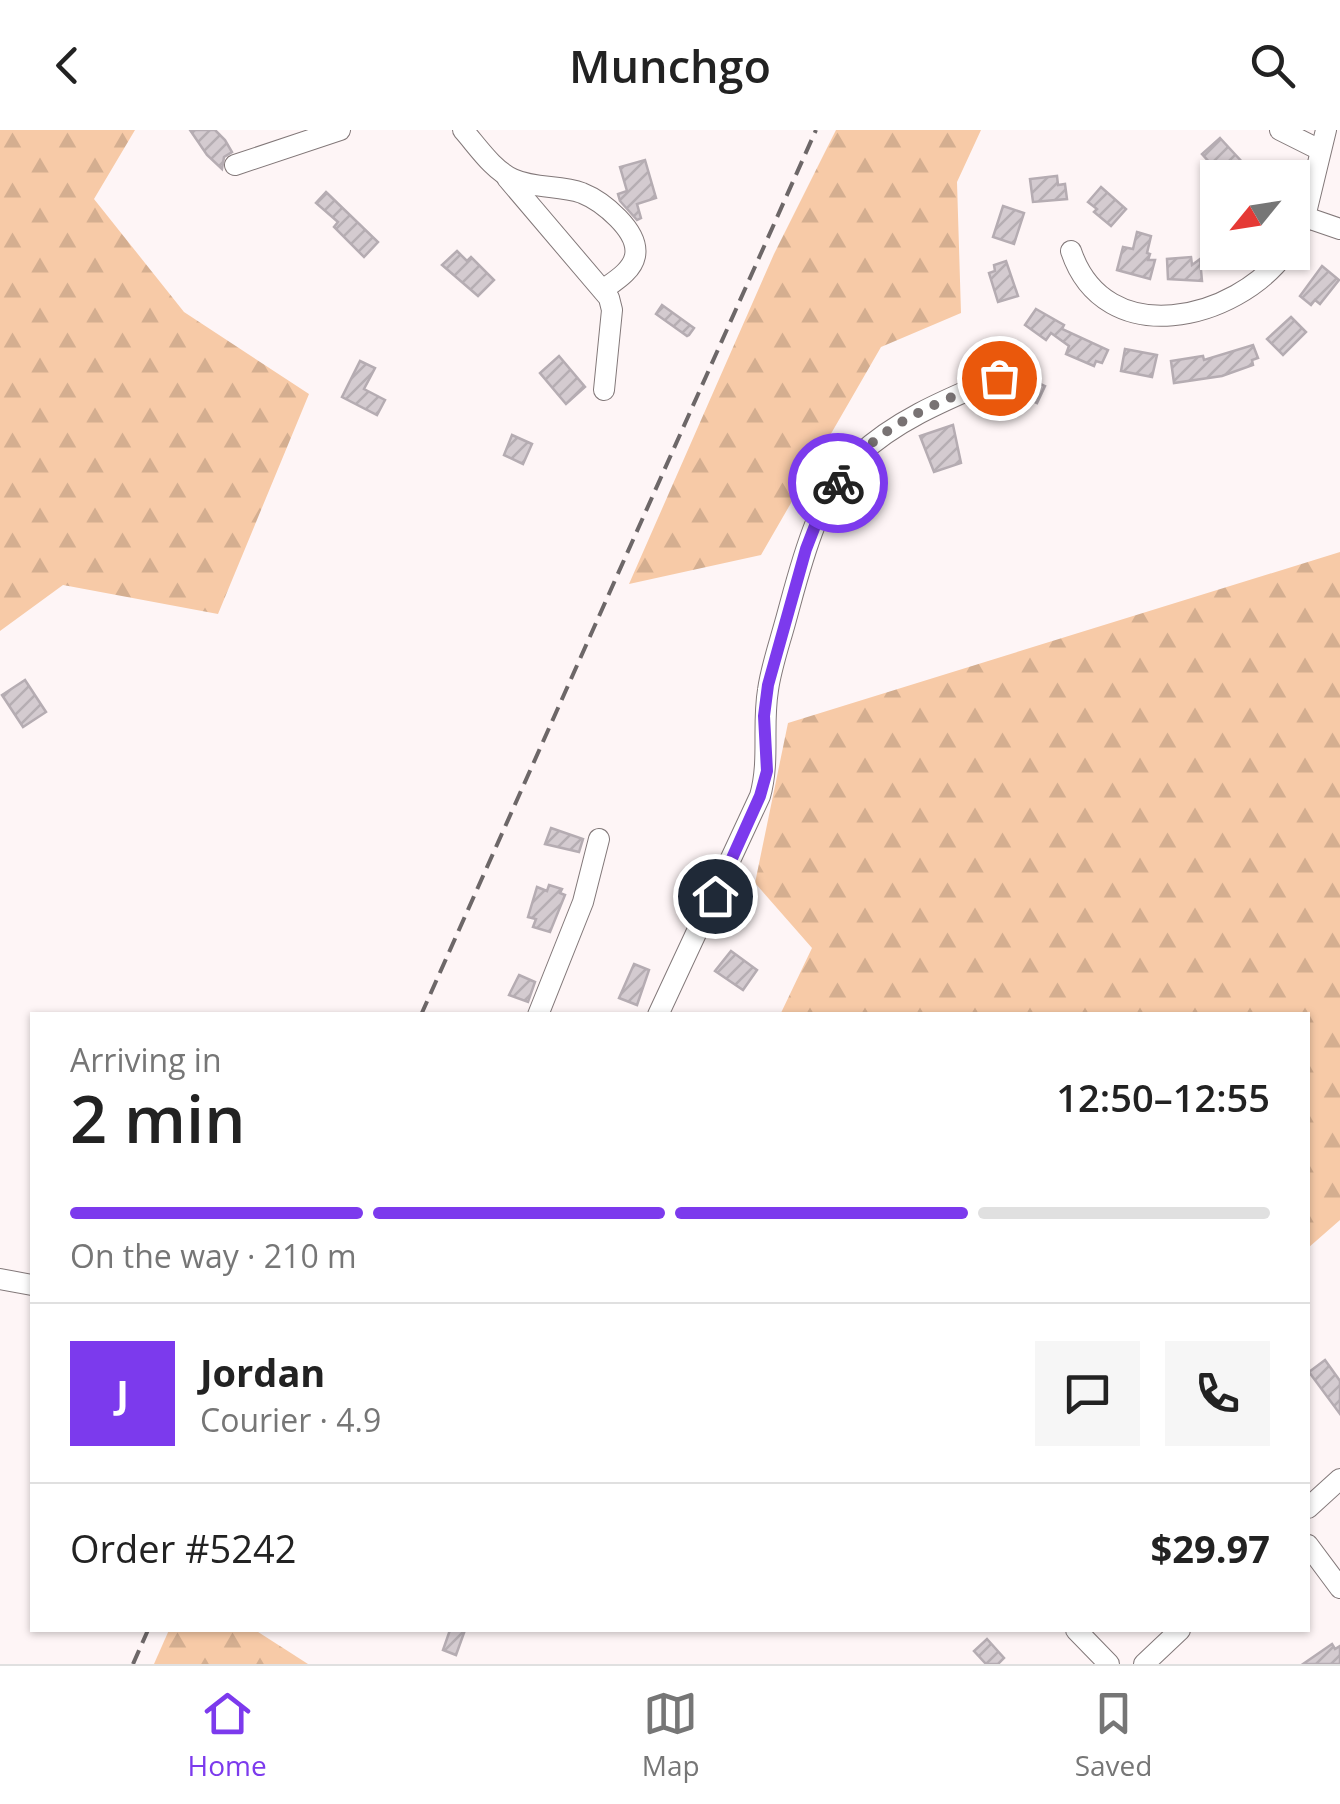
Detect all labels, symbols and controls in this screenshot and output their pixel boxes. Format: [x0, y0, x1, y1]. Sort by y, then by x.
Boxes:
text: Munchgo [569, 35, 771, 96]
icon: back [40, 38, 95, 93]
icon: search [1245, 38, 1300, 93]
north arrow [1200, 160, 1310, 270]
map controls [1200, 160, 1310, 270]
pin [957, 336, 1042, 421]
icon: bag [972, 351, 1027, 406]
courier [788, 433, 888, 533]
icon: bike [811, 456, 866, 511]
pin [673, 854, 758, 939]
icon: home [688, 869, 743, 924]
text: Arriving in [70, 1038, 222, 1081]
text: 12:50–12:55 [1056, 1071, 1270, 1123]
text: 2 min [70, 1074, 245, 1162]
text: On the way · 210 m [70, 1234, 357, 1277]
button: chat [1035, 1341, 1140, 1446]
button: phone [1165, 1341, 1270, 1446]
text: Jordan [200, 1346, 325, 1398]
text: J [116, 1367, 129, 1419]
text: Courier · 4.9 [200, 1398, 381, 1441]
text: Order #5242 [70, 1522, 297, 1574]
text: $29.97 [1151, 1522, 1270, 1574]
tab: Home [188, 1686, 267, 1784]
tab: Map [642, 1686, 700, 1784]
tab: Saved [1075, 1686, 1152, 1784]

